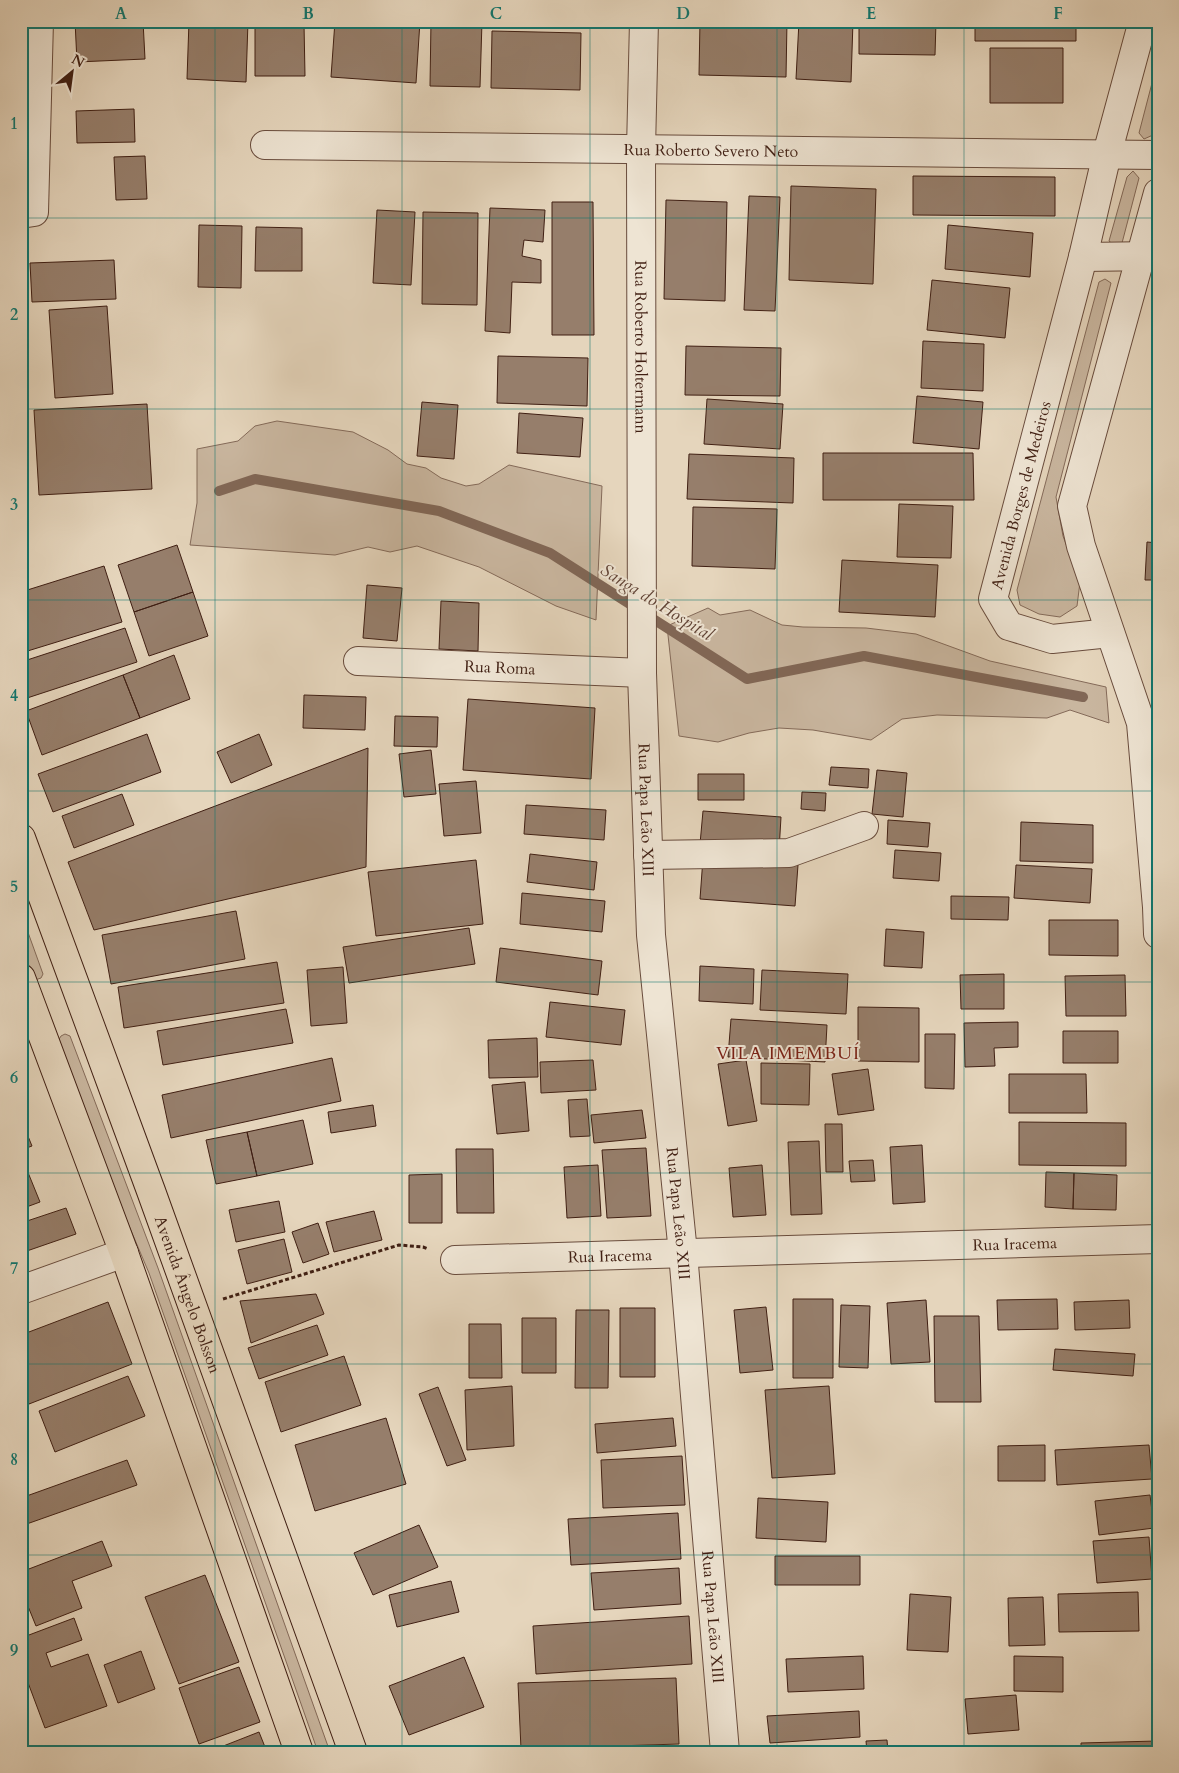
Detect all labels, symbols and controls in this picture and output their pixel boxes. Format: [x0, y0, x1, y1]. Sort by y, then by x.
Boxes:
text: A [115, 3, 127, 25]
text: B [302, 3, 314, 25]
text: C [490, 3, 502, 25]
text: D [676, 3, 690, 25]
text: E [866, 3, 876, 25]
text: F [1053, 3, 1063, 25]
north arrow [48, 48, 98, 98]
text: N [68, 50, 88, 72]
text: 1 [10, 113, 18, 135]
street label: Rua Roberto Severo Neto [624, 139, 799, 163]
street label: Rua Roberto Holtermann [629, 260, 652, 434]
text: 2 [10, 304, 18, 326]
street label: Avenida Borges de Medeiros [986, 399, 1057, 592]
text: 3 [10, 494, 18, 516]
water label: Sanga do Hospital [595, 558, 719, 648]
street label: Rua Roma [464, 655, 536, 680]
text: 4 [10, 685, 18, 707]
street label: Rua Papa Leão XIII [632, 743, 659, 877]
text: 5 [10, 876, 18, 898]
district label: VILA IMEMBUÍ [716, 1041, 860, 1066]
text: 6 [10, 1067, 18, 1089]
street label: Rua Papa Leão XIII [660, 1146, 695, 1281]
street label: Avenida Ângelo Bolsson [149, 1213, 226, 1376]
street label: Rua Iracema [972, 1232, 1057, 1257]
street label: Rua Iracema [567, 1244, 653, 1269]
text: 7 [10, 1258, 18, 1280]
text: 8 [10, 1449, 18, 1471]
street label: Rua Papa Leão XIII [696, 1550, 729, 1684]
text: 9 [10, 1640, 18, 1662]

